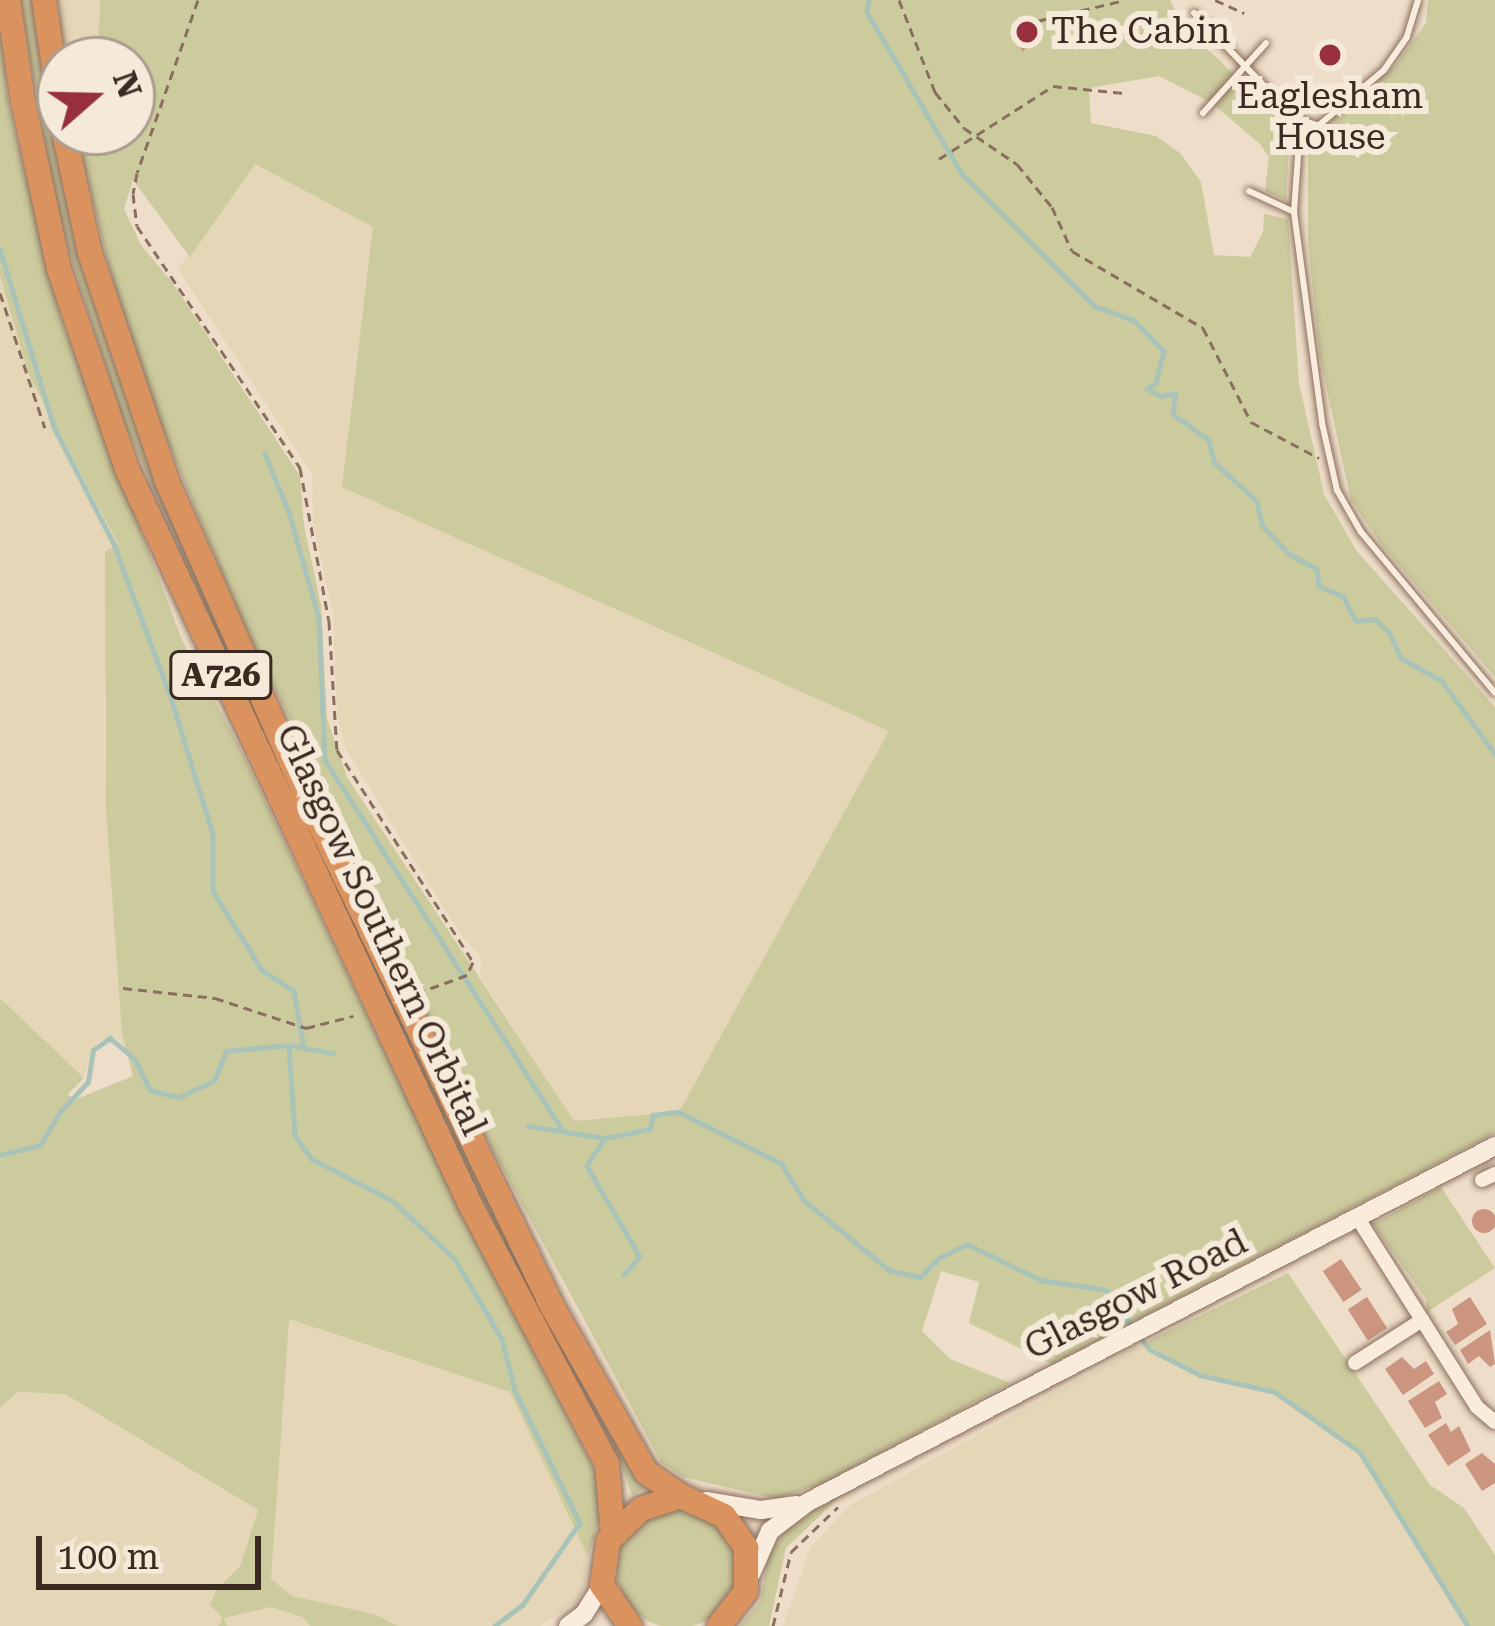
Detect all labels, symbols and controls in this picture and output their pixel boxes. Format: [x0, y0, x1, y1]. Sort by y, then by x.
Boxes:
place label: The Cabin [1051, 10, 1230, 54]
marker: The Cabin [1014, 19, 1040, 45]
north arrow [36, 36, 156, 156]
marker: Eaglesham House [1317, 42, 1343, 68]
text: N [105, 66, 150, 103]
place label: Eaglesham House [1237, 74, 1423, 159]
road number: A726 [167, 648, 275, 702]
street label: Glasgow Southern Orbital [267, 718, 495, 1142]
street label: Glasgow Road [1018, 1220, 1254, 1370]
scale bar [42, 1512, 267, 1586]
text: 100 m [57, 1536, 159, 1578]

